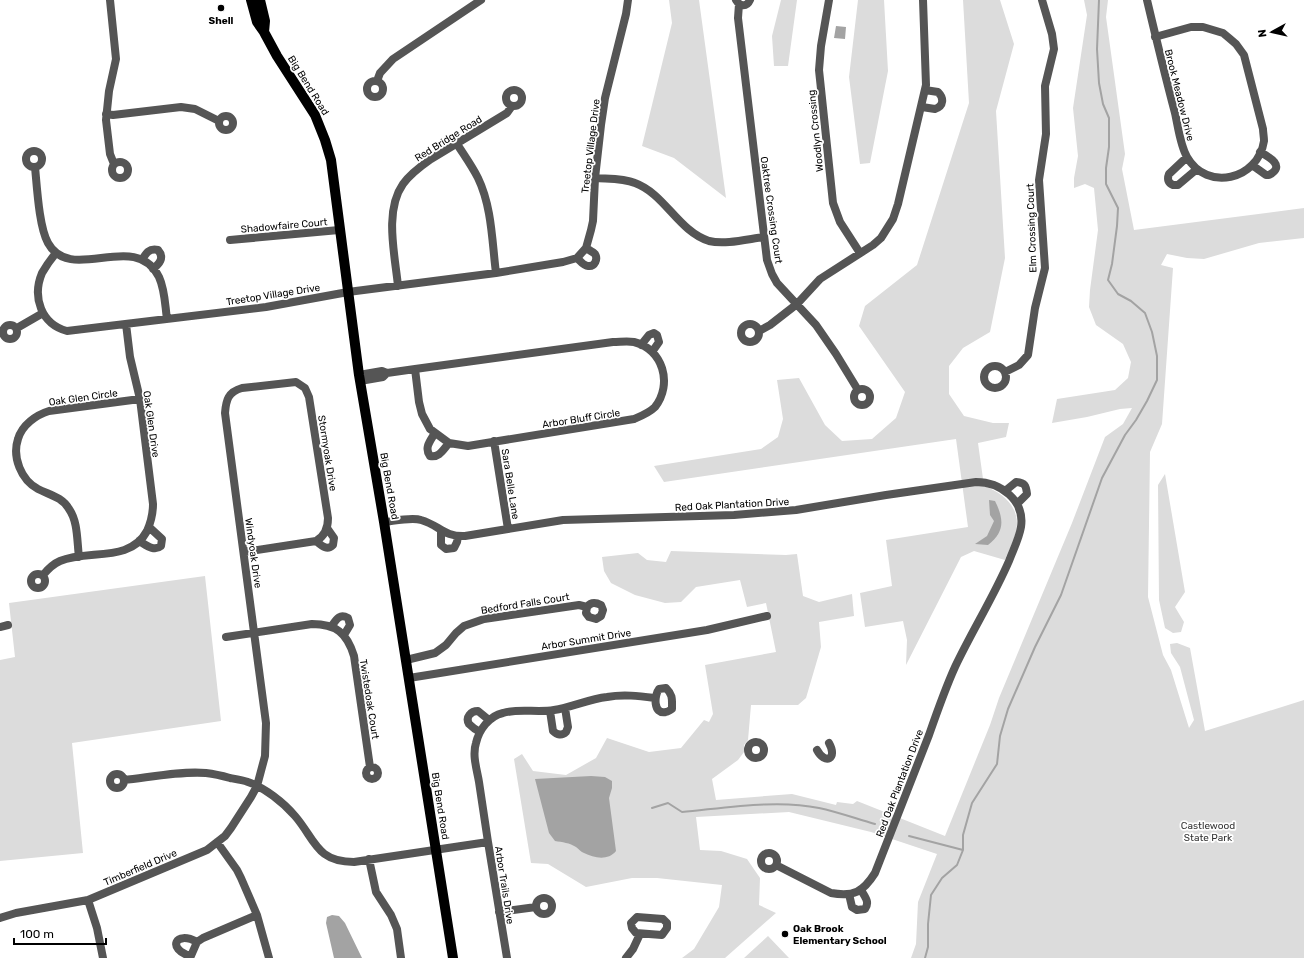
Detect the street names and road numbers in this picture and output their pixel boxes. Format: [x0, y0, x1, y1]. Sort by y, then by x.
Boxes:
street label: Brook Meadow Drive [1162, 48, 1196, 143]
street label: Big Bend Road [285, 54, 331, 118]
street label: Woodlyn Crossing [806, 89, 826, 173]
street label: Treetop Village Drive [579, 98, 603, 194]
street label: Red Bridge Road [413, 113, 484, 164]
street label: Oaktree Crossing Court [758, 156, 784, 265]
street label: Elm Crossing Court [1024, 183, 1040, 273]
street label: Shadowfaire Court [240, 216, 328, 236]
street label: Treetop Village Drive [225, 282, 321, 308]
street label: Oak Glen Circle [48, 387, 119, 409]
street label: Oak Glen Drive [140, 390, 162, 459]
street label: Arbor Bluff Circle [541, 407, 621, 431]
street label: Stormyoak Drive [315, 414, 339, 492]
street label: Sara Belle Lane [498, 448, 522, 521]
street label: Big Bend Road [377, 452, 401, 521]
street label: Red Oak Plantation Drive [674, 496, 790, 514]
street label: Windyoak Drive [242, 517, 264, 589]
street label: Bedford Falls Court [480, 591, 570, 617]
street label: Arbor Summit Drive [540, 627, 632, 653]
street label: Twistedoak Court [357, 658, 381, 740]
street label: Red Oak Plantation Drive [874, 727, 926, 839]
street label: Big Bend Road [429, 772, 451, 841]
street label: Arbor Trails Drive [492, 845, 516, 925]
street label: Timberfield Drive [102, 847, 179, 889]

